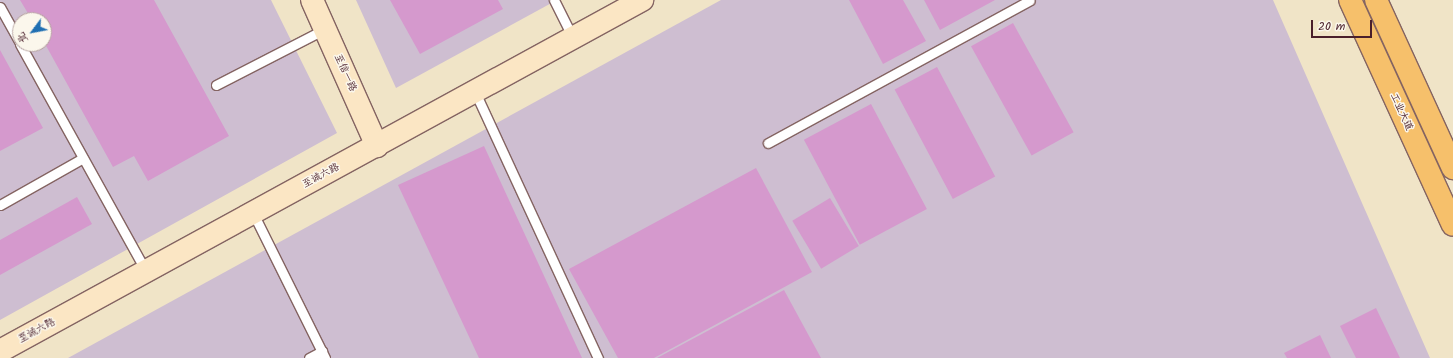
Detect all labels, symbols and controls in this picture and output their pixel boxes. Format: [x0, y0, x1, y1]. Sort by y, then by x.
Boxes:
north arrow [12, 12, 52, 52]
scale bar [1313, 12, 1374, 38]
text: 20 m [1318, 17, 1345, 36]
text: 北 [12, 28, 33, 47]
street label: 至信一路 [331, 52, 359, 94]
street label: 工业大道 [1387, 91, 1415, 133]
street label: 至诚六路 [301, 161, 341, 191]
street label: 至诚六路 [17, 316, 57, 346]

